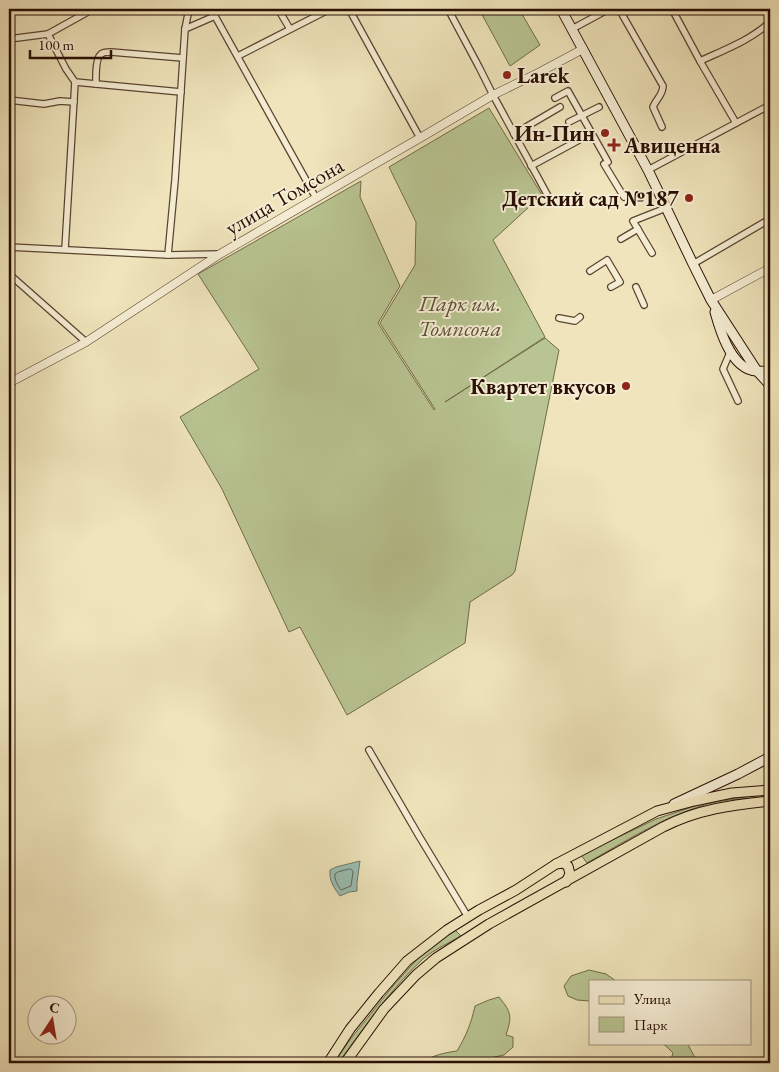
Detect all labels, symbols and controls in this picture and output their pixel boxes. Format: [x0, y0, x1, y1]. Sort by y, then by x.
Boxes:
scale bar [30, 28, 111, 60]
text: 100 m [38, 35, 75, 54]
place label: Larek [517, 61, 571, 90]
marker: Larek [501, 69, 513, 81]
place label: Ин-Пин [514, 119, 595, 148]
marker: Ин-Пин [599, 127, 611, 139]
place label: Авиценна [623, 131, 721, 160]
marker: Авиценна [608, 139, 620, 151]
street label: улица Томсона [220, 151, 349, 242]
place label: Детский сад №187 [502, 184, 679, 213]
marker: Детский сад №187 [683, 192, 695, 204]
park label: Парк им. Томпсона [418, 289, 502, 343]
place label: Квартет вкусов [470, 372, 616, 401]
marker: Квартет вкусов [620, 380, 632, 392]
legend [589, 980, 752, 1044]
text: Улица [633, 989, 671, 1008]
north arrow [28, 994, 78, 1044]
text: С [48, 997, 61, 1017]
text: Парк [634, 1015, 667, 1034]

